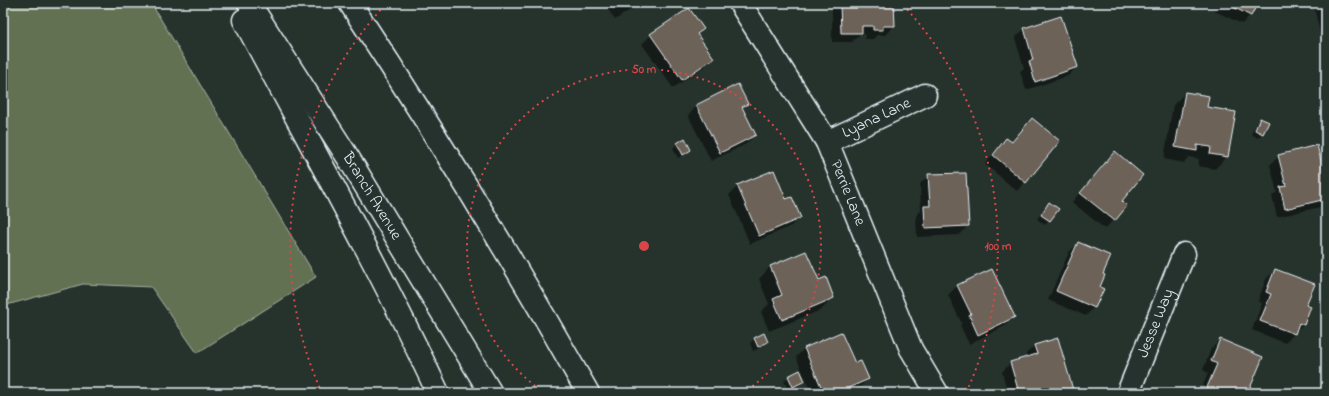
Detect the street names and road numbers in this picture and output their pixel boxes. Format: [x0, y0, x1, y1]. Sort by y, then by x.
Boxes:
street label: Lyana Lane [838, 91, 916, 145]
street label: Branch Avenue [335, 147, 408, 246]
street label: Perrie Lane [824, 156, 872, 230]
street label: Jesse Way [1131, 285, 1181, 362]

